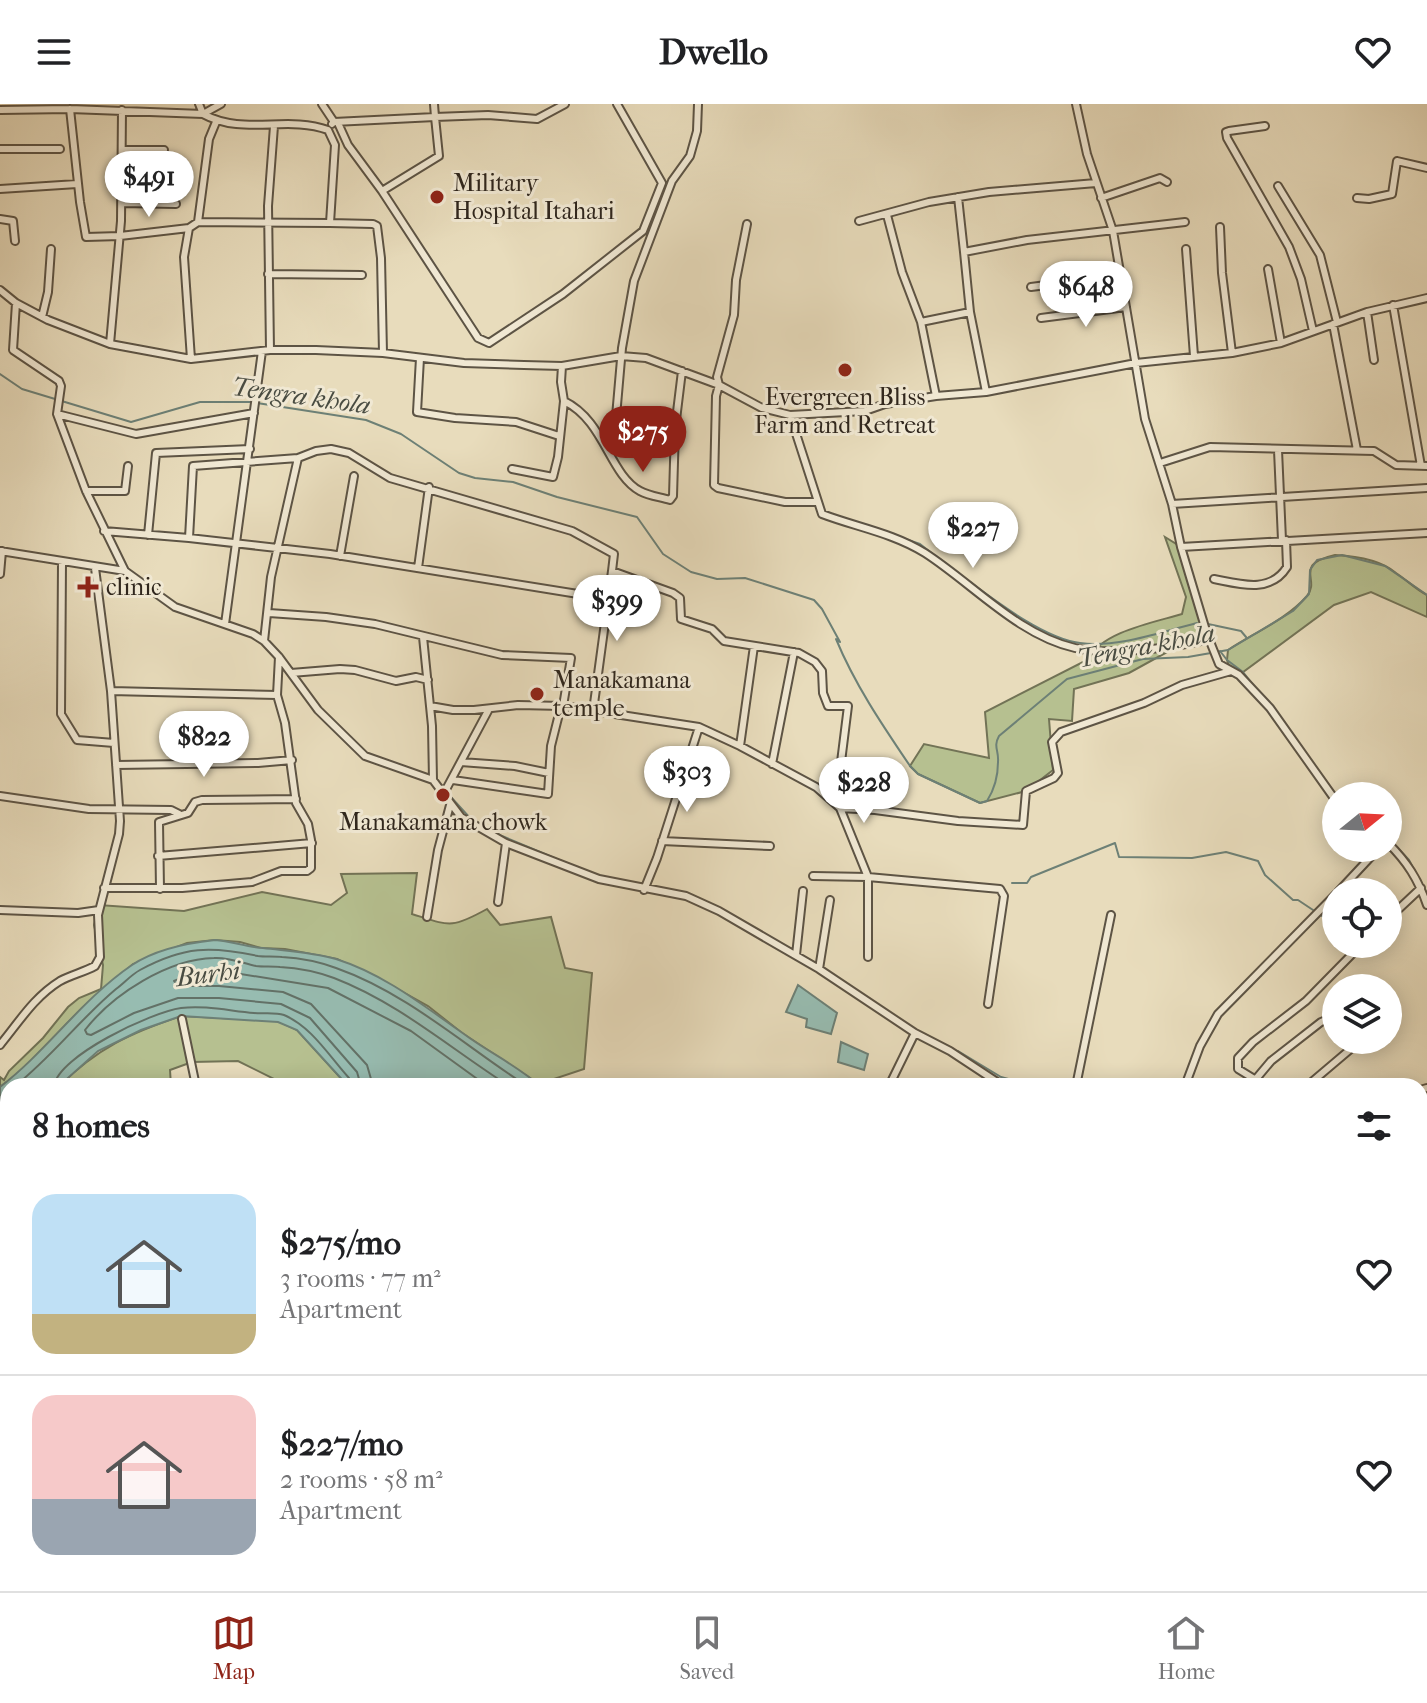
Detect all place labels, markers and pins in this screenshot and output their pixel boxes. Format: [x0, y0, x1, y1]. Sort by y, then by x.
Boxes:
pin: $491 [102, 151, 196, 219]
place label: Military Hospital Itahari [453, 169, 615, 225]
marker: Military Hospital Itahari [428, 188, 446, 206]
pin: $648 [1039, 261, 1133, 329]
marker: Evergreen Bliss Farm and Retreat [836, 361, 854, 379]
place label: Evergreen Bliss Farm and Retreat [754, 383, 936, 439]
pin: $275 [596, 406, 690, 474]
pin: $227 [926, 502, 1020, 570]
place label: clinic [106, 573, 162, 601]
pin: $399 [570, 575, 664, 643]
marker: clinic [77, 576, 99, 598]
place label: Manakamana temple [553, 666, 691, 722]
marker: Manakamana temple [528, 685, 546, 703]
pin: $822 [157, 711, 251, 779]
pin: $303 [640, 746, 734, 814]
pin: $228 [817, 757, 911, 825]
marker: Manakamana chowk [434, 786, 452, 804]
place label: Manakamana chowk [339, 808, 548, 836]

